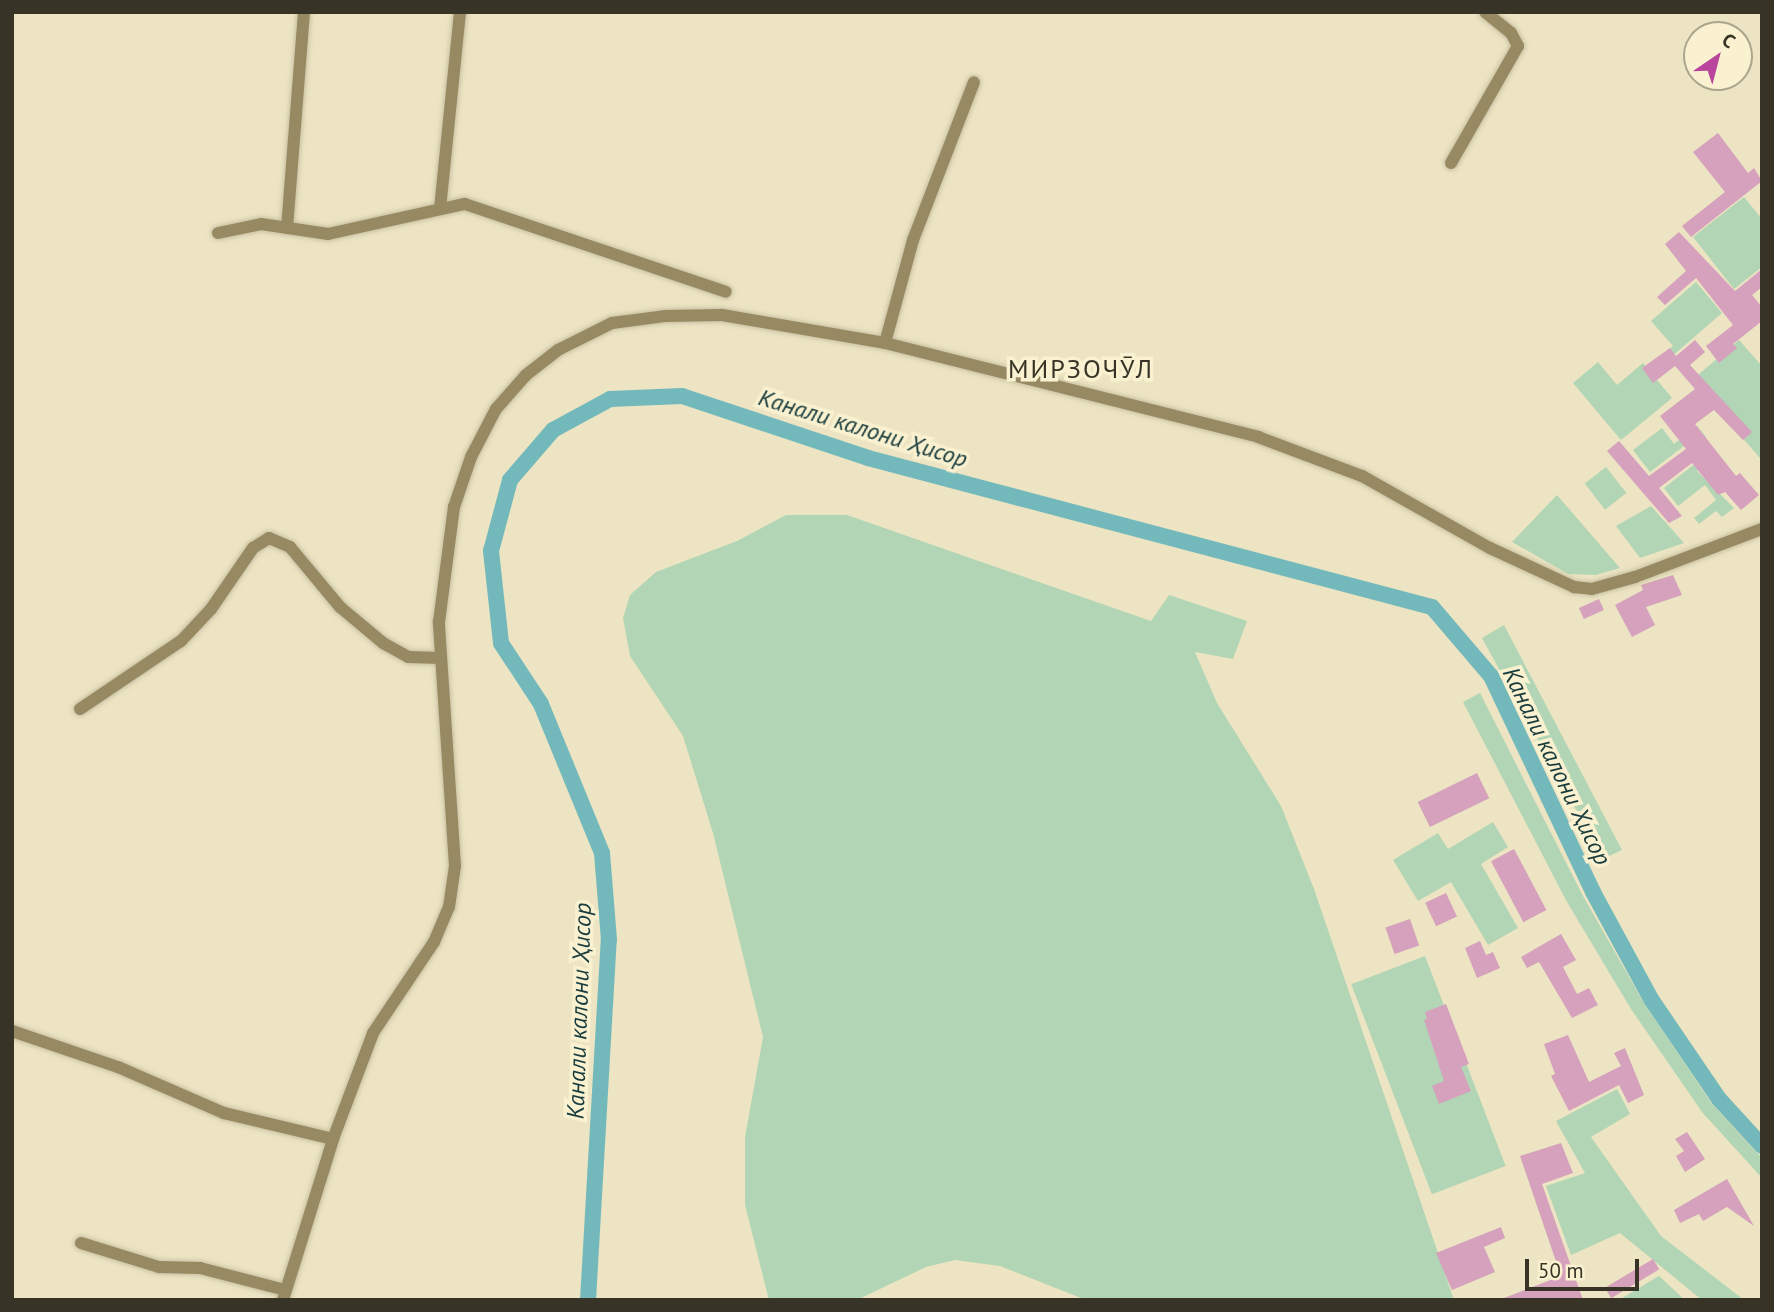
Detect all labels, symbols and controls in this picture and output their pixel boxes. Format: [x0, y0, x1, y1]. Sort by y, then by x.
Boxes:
north arrow [1683, 21, 1753, 91]
text: С [1718, 28, 1740, 53]
district label: МИРЗОЧӮЛ [1009, 353, 1153, 385]
water label: Канали калони Ҳисор [755, 383, 971, 473]
water label: Канали калони Ҳисор [1497, 662, 1617, 870]
water label: Канали калони Ҳисор [561, 902, 597, 1120]
scale bar [1529, 1246, 1643, 1290]
text: 50 m [1538, 1257, 1584, 1284]

